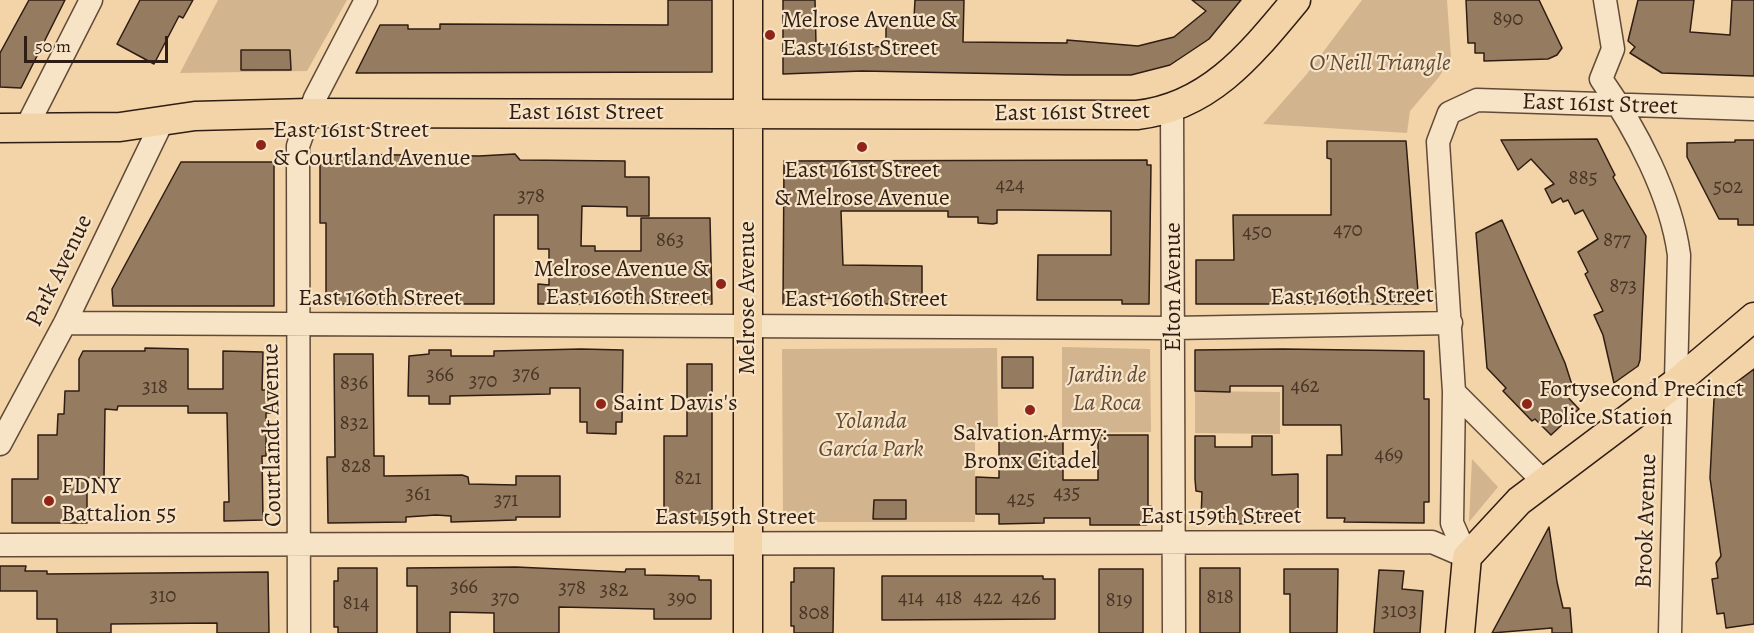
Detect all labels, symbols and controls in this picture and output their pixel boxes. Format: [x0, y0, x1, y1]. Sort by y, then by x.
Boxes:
place label: Melrose Avenue & East 161st Street [782, 7, 958, 63]
house number: 890 [1493, 7, 1523, 33]
scale bar [27, 24, 171, 62]
marker: Melrose Avenue & East 161st Street [763, 28, 777, 42]
text: 50 m [35, 34, 71, 58]
park label: O'Neill Triangle [1309, 50, 1451, 78]
street label: East 161st Street [1522, 88, 1678, 122]
street label: East 161st Street [994, 97, 1150, 129]
street label: East 161st Street [508, 99, 664, 127]
place label: East 161st Street & Courtland Avenue [273, 117, 470, 173]
marker: East 161st Street & Courtland Avenue [254, 138, 268, 152]
marker: East 161st Street & Melrose Avenue [855, 140, 869, 154]
place label: East 161st Street & Melrose Avenue [774, 157, 950, 213]
house number: 885 [1568, 166, 1598, 192]
house number: 424 [995, 173, 1025, 199]
house number: 502 [1713, 175, 1743, 201]
house number: 378 [517, 184, 545, 210]
street label: Park Avenue [20, 210, 100, 332]
house number: 470 [1333, 218, 1363, 244]
house number: 450 [1242, 220, 1272, 246]
street label: Melrose Avenue [734, 221, 762, 375]
street label: Elton Avenue [1160, 222, 1188, 352]
house number: 863 [656, 228, 684, 254]
house number: 877 [1603, 228, 1631, 254]
place label: Melrose Avenue & East 160th Street [533, 256, 709, 312]
house number: 873 [1609, 274, 1637, 300]
marker: Melrose Avenue & East 160th Street [714, 277, 728, 291]
street label: East 160th Street [1270, 281, 1434, 313]
street label: East 160th Street [298, 285, 462, 313]
street label: East 160th Street [784, 286, 948, 314]
street label: Courtlandt Avenue [257, 343, 289, 527]
house number: 376 [512, 362, 540, 388]
park label: Jardin de La Roca [1068, 362, 1146, 418]
house number: 366 [426, 363, 454, 389]
house number: 370 [469, 369, 497, 395]
house number: 836 [340, 371, 368, 397]
house number: 462 [1290, 374, 1320, 400]
house number: 318 [142, 375, 168, 401]
place label: Fortysecond Precinct Police Station [1539, 376, 1744, 432]
place label: Saint Davis's [613, 390, 738, 418]
marker: Saint Davis's [594, 397, 608, 411]
marker: Fortysecond Precinct Police Station [1520, 397, 1534, 411]
marker: Salvation Army: Bronx Citadel [1023, 403, 1037, 417]
park label: Yolanda García Park [818, 408, 924, 464]
house number: 832 [340, 411, 368, 437]
place label: Salvation Army: Bronx Citadel [953, 420, 1107, 476]
house number: 469 [1375, 443, 1403, 469]
street label: Brook Avenue [1630, 453, 1664, 589]
house number: 828 [341, 454, 371, 480]
house number: 821 [674, 466, 702, 492]
place label: FDNY Battalion 55 [61, 473, 177, 529]
house number: 435 [1053, 481, 1081, 507]
house number: 361 [405, 482, 431, 508]
house number: 425 [1007, 487, 1035, 513]
house number: 371 [494, 488, 518, 514]
marker: FDNY Battalion 55 [42, 494, 56, 508]
street label: East 159th Street [1140, 503, 1302, 531]
street label: East 159th Street [654, 504, 816, 532]
house number: 366 [450, 575, 478, 601]
house number: 378 [558, 576, 586, 602]
house number: 382 [600, 578, 628, 604]
house number: 310 [149, 584, 177, 610]
house number: 818 [1206, 585, 1234, 611]
house number: 370 [491, 586, 519, 612]
house number: 390 [667, 586, 697, 612]
house number: 414 [898, 586, 924, 612]
house number: 418 [936, 586, 962, 612]
house number: 422 [973, 586, 1003, 612]
house number: 426 [1011, 586, 1041, 612]
house number: 819 [1106, 588, 1132, 614]
house number: 814 [343, 591, 369, 617]
house number: 3103 [1381, 599, 1417, 625]
house number: 808 [798, 601, 830, 627]

